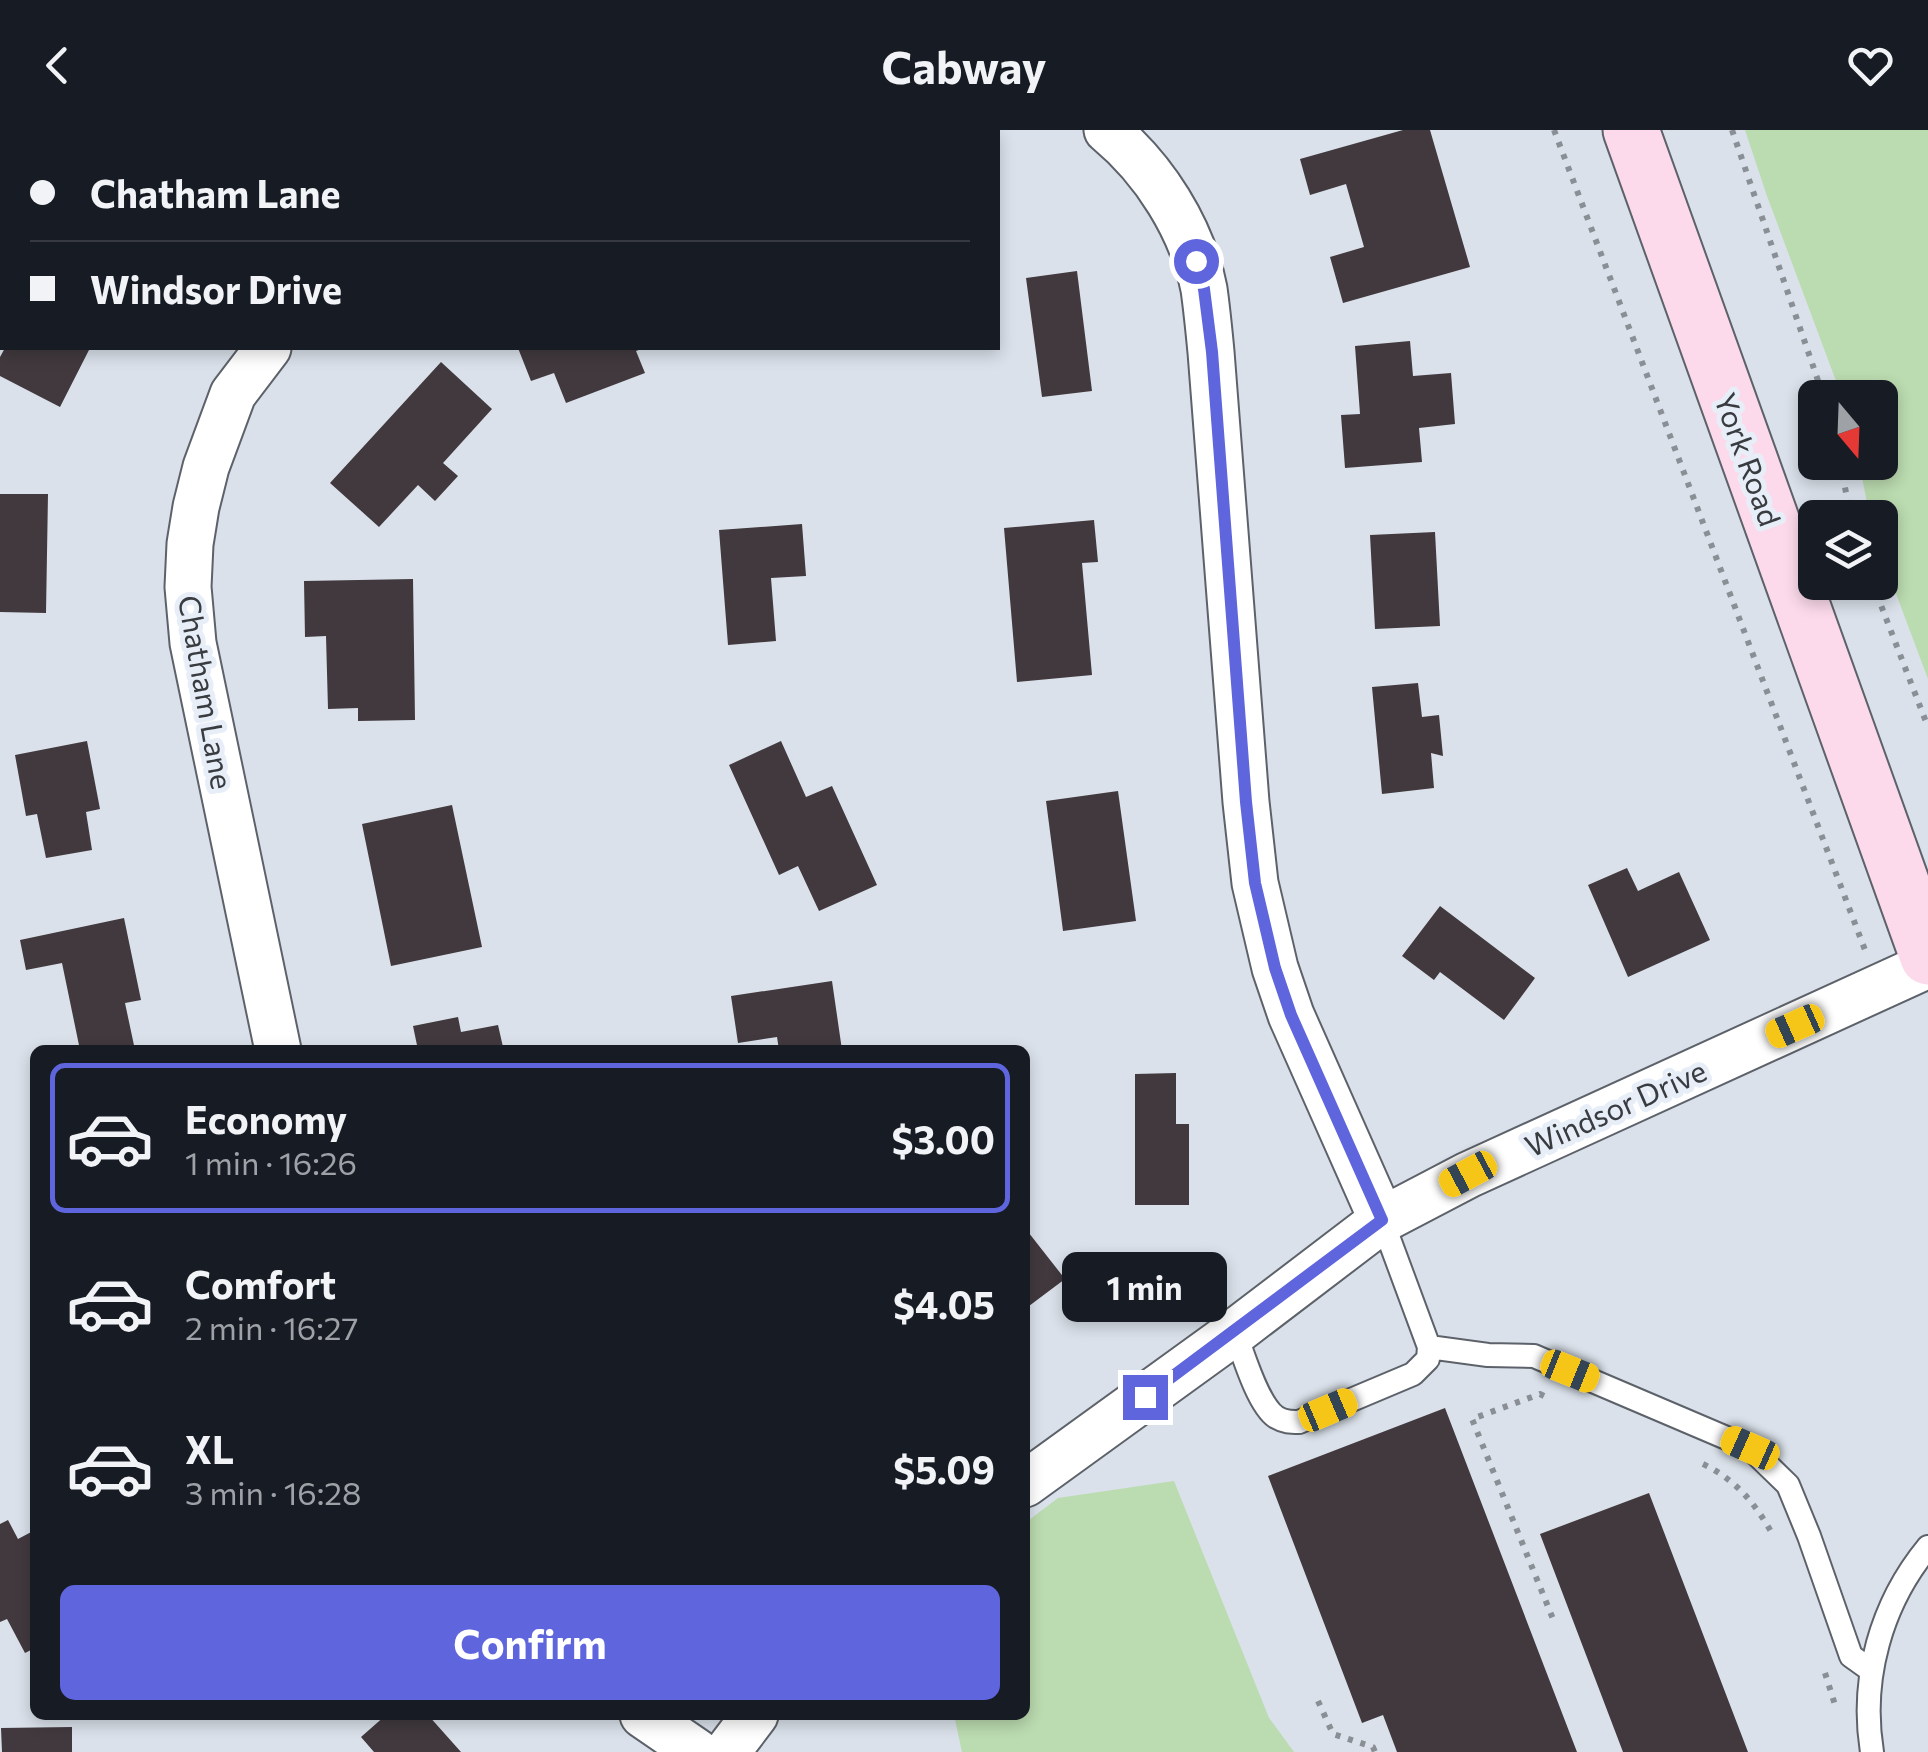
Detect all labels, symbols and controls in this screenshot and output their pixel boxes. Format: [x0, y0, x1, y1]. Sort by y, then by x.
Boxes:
icon: back [30, 38, 85, 93]
text: Cabway [881, 38, 1047, 93]
icon: heart [1843, 38, 1898, 93]
text: Chatham Lane [90, 169, 341, 216]
route start [1174, 239, 1219, 284]
text: Windsor Drive [90, 265, 342, 312]
north arrow [1798, 380, 1898, 480]
map controls [1798, 380, 1898, 600]
street label: York Road [1708, 387, 1790, 531]
button: layers [1798, 500, 1898, 600]
street label: Chatham Lane [172, 592, 242, 792]
car [1761, 1000, 1829, 1052]
street label: Windsor Drive [1519, 1051, 1711, 1163]
icon: car [65, 1093, 155, 1183]
text: Economy [185, 1095, 347, 1142]
text: $3.00 [892, 1115, 995, 1162]
text: 1 min · 16:26 [185, 1142, 357, 1182]
car [1434, 1147, 1502, 1201]
callout: 1 min [1062, 1252, 1228, 1322]
icon: car [65, 1258, 155, 1348]
text: Comfort [185, 1260, 336, 1307]
text: 1 min [1107, 1267, 1182, 1307]
text: $4.05 [893, 1280, 995, 1327]
text: 2 min · 16:27 [185, 1307, 358, 1347]
car [1537, 1346, 1603, 1396]
route end [1123, 1375, 1168, 1420]
car [1295, 1384, 1361, 1436]
car [1716, 1422, 1784, 1474]
icon: car [65, 1423, 155, 1513]
text: XL [185, 1425, 234, 1472]
text: $5.09 [893, 1445, 995, 1492]
text: 3 min · 16:28 [185, 1472, 361, 1512]
button: Confirm [60, 1585, 1000, 1700]

